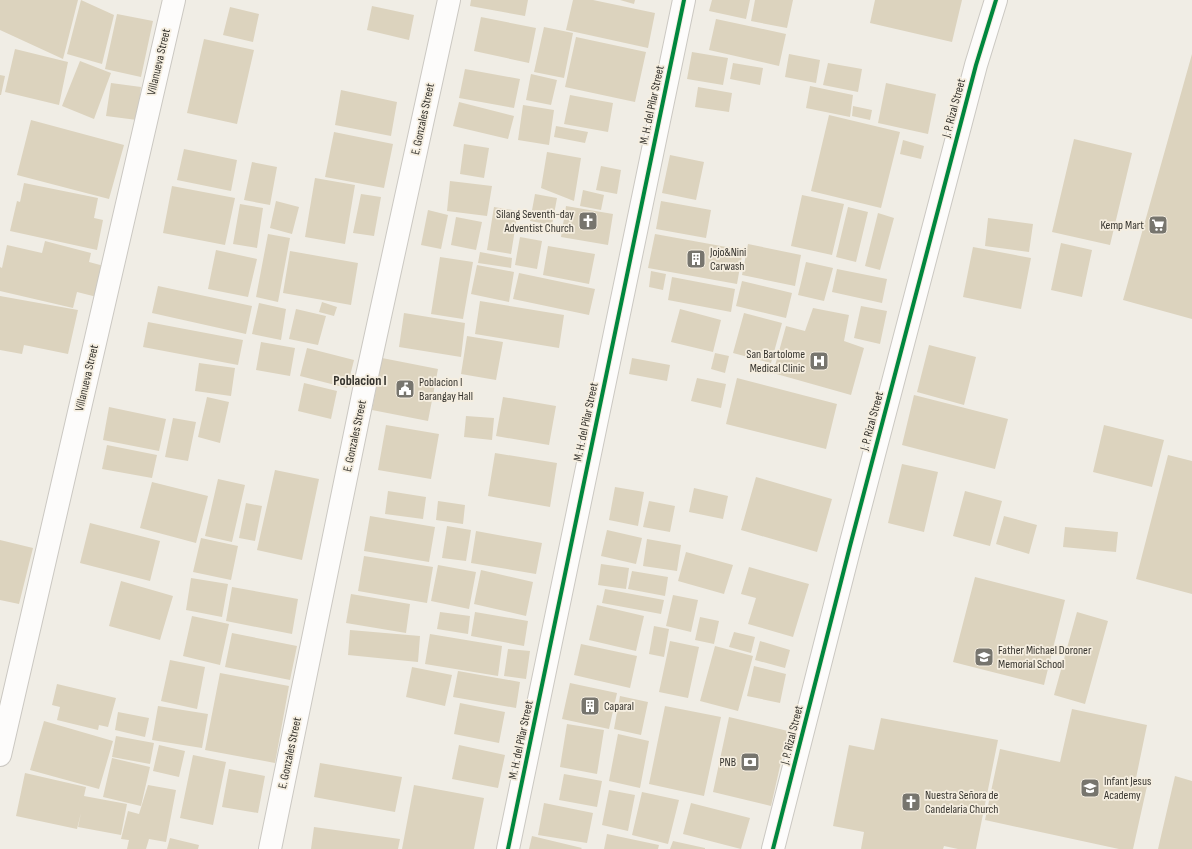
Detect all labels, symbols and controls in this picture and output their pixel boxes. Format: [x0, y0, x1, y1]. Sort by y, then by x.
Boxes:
street label: Villanueva Street [144, 27, 174, 97]
street label: M. H. del Pilar Street [636, 64, 668, 146]
street label: J. P. Rizal Street [939, 77, 969, 140]
street label: E. Gonzales Street [408, 82, 438, 156]
place label: Silang Seventh-day Adventist Church [496, 207, 574, 236]
church icon: Silang Seventh-day Adventist Church [577, 210, 599, 232]
supermarket icon: Kemp Mart [1147, 214, 1169, 236]
place label: Kemp Mart [1100, 218, 1144, 233]
place label: Jojo&Nini Carwash [709, 245, 746, 274]
building icon: Jojo&Nini Carwash [685, 248, 707, 270]
street label: Villanueva Street [72, 343, 102, 413]
place label: San Bartolome Medical Clinic [746, 347, 805, 376]
hospital icon: San Bartolome Medical Clinic [808, 350, 830, 372]
district label: Poblacion I [333, 372, 387, 389]
place label: Poblacion I Barangay Hall [419, 375, 473, 404]
public building icon: Poblacion I Barangay Hall [394, 378, 416, 400]
street label: M. H. del Pilar Street [570, 381, 602, 463]
street label: J. P. Rizal Street [857, 390, 887, 453]
street label: E. Gonzales Street [340, 399, 370, 473]
place label: Father Michael Doroner Memorial School [998, 643, 1092, 672]
school or university icon: Father Michael Doroner Memorial School [973, 646, 995, 668]
building icon: Caparal [579, 695, 601, 717]
street label: M. H. del Pilar Street [505, 699, 537, 781]
place label: Caparal [604, 699, 634, 714]
street label: J. P. Rizal Street [777, 704, 807, 767]
street label: E. Gonzales Street [275, 716, 305, 790]
bank icon: PNB [739, 751, 761, 773]
place label: PNB [719, 755, 736, 770]
place label: Infant Jesus Academy [1103, 774, 1151, 803]
school or university icon: Infant Jesus Academy [1079, 777, 1101, 799]
place label: Nuestra Señora de Candelaria Church [925, 788, 999, 817]
church icon: Nuestra Señora de Candelaria Church [900, 791, 922, 813]

